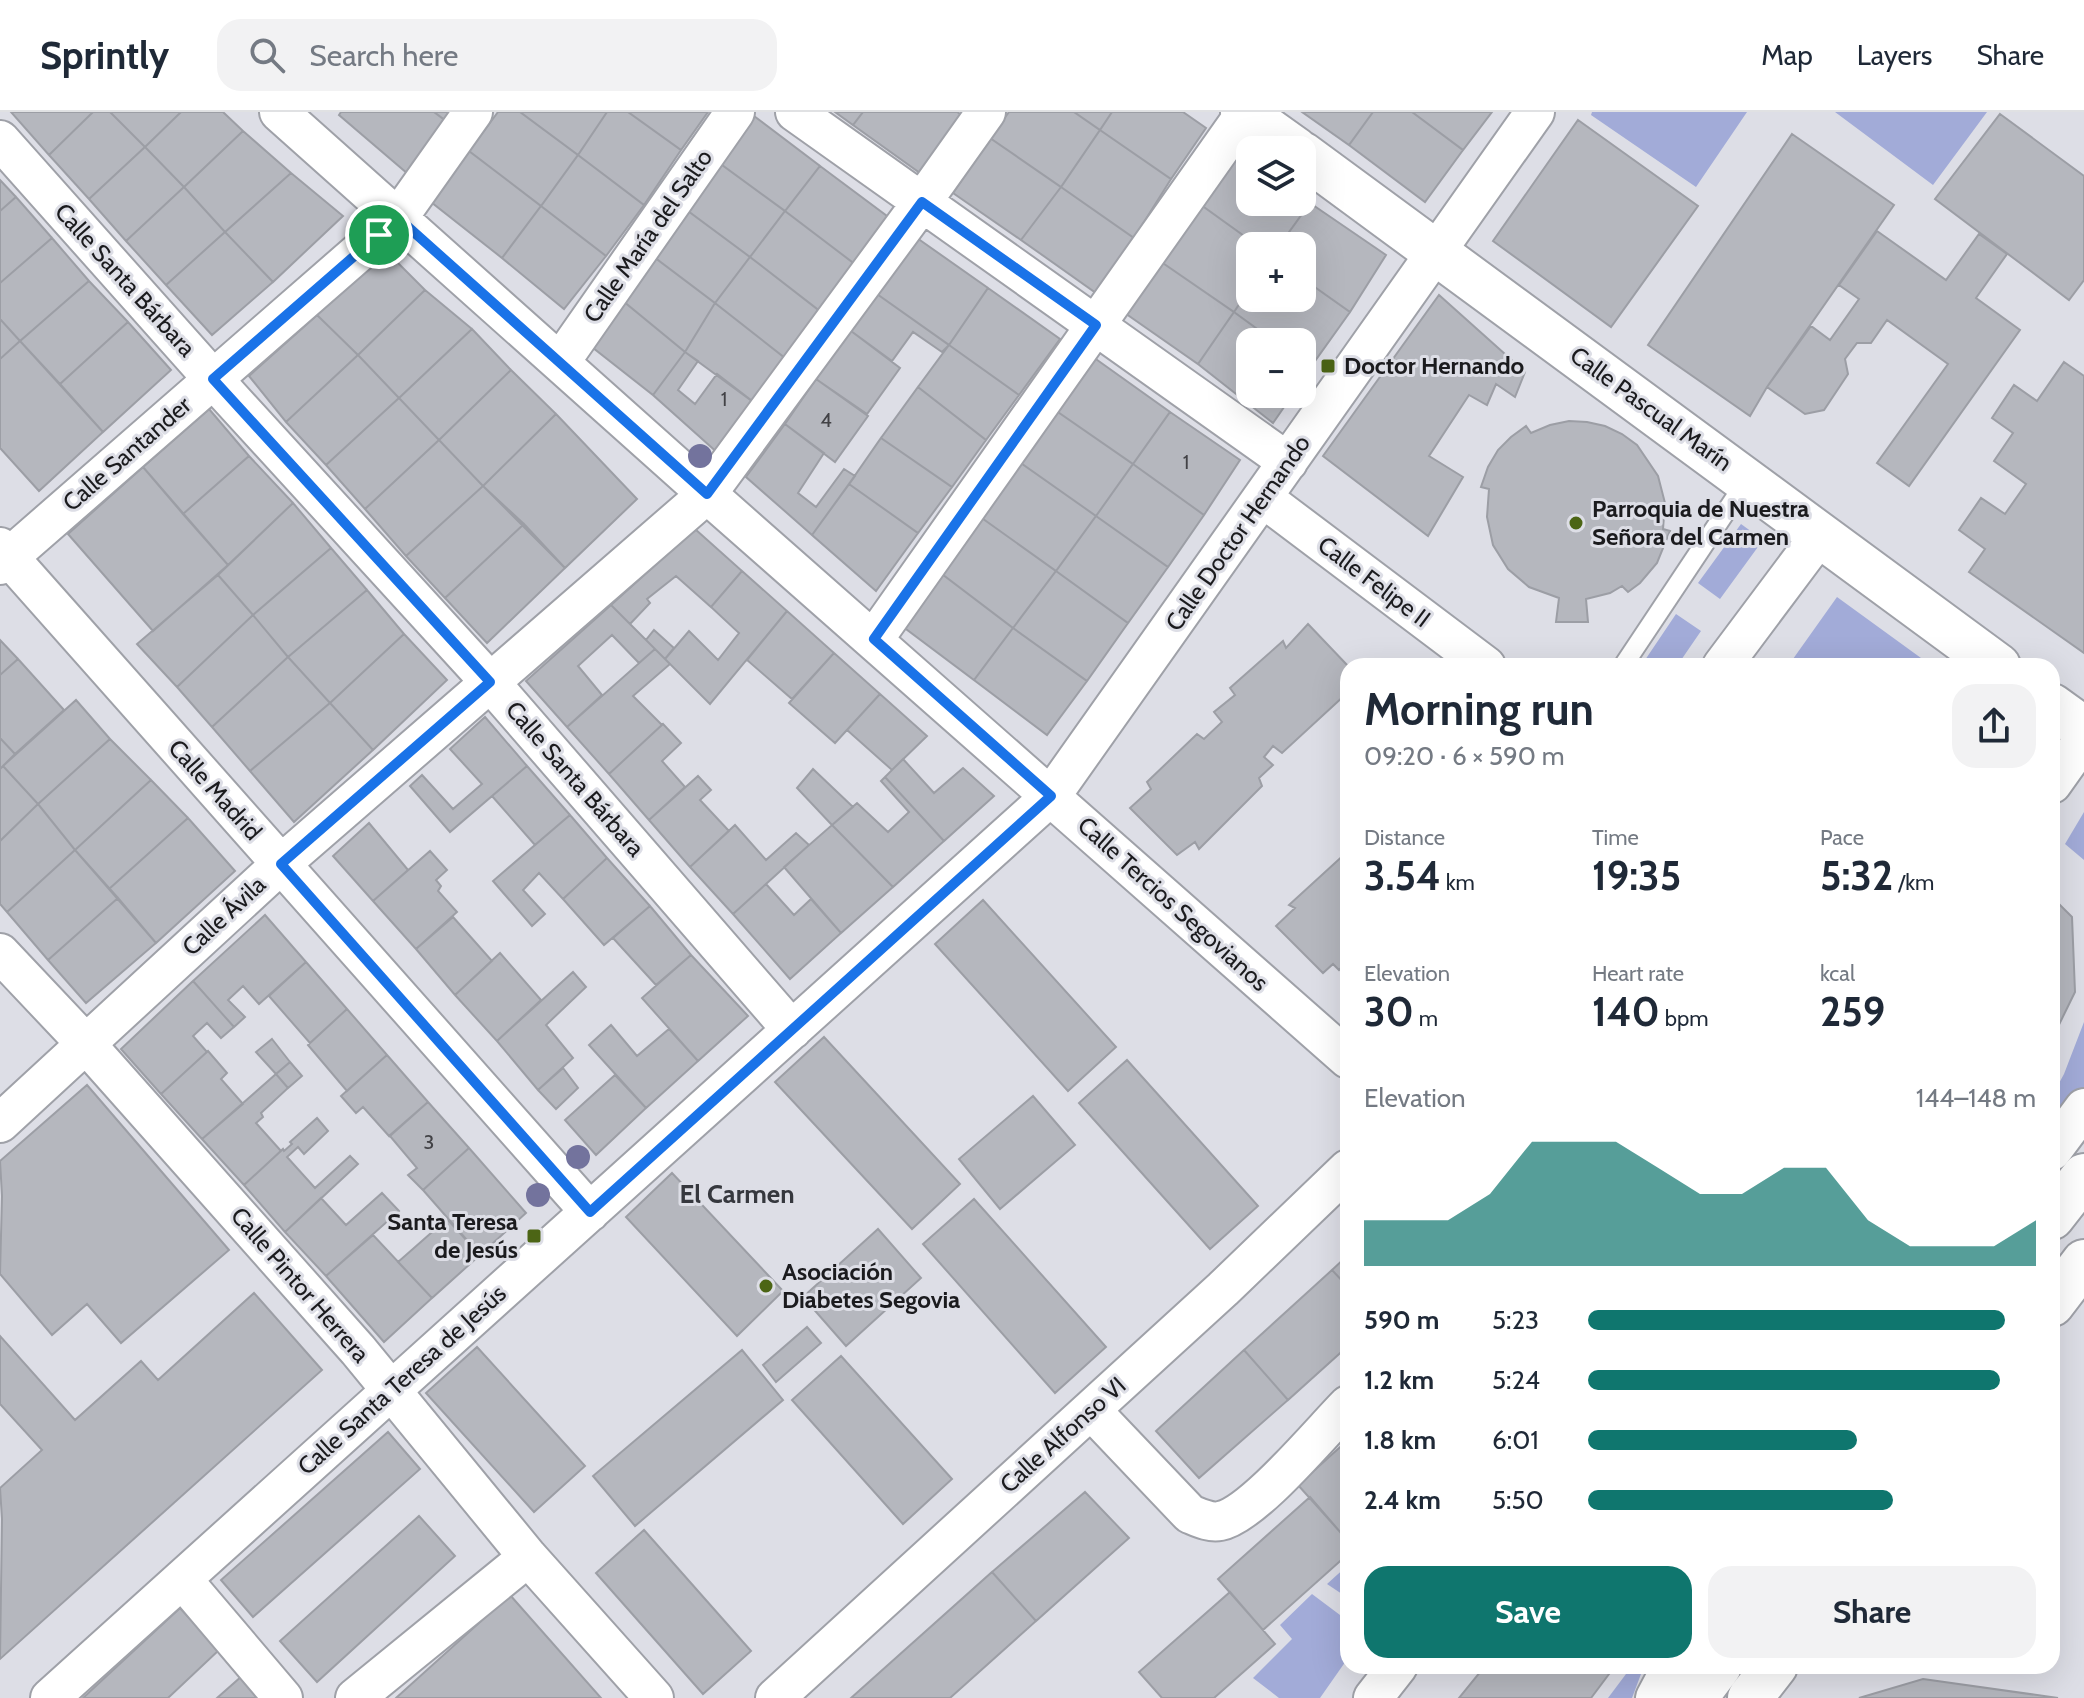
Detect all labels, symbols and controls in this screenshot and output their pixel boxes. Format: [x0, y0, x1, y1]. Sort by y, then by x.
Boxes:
search box [217, 19, 777, 91]
text: Sprintly [40, 32, 169, 79]
icon: search [245, 33, 289, 77]
text: Search here [309, 37, 458, 74]
text: Map [1761, 38, 1813, 72]
text: Layers [1857, 38, 1932, 72]
text: Share [1976, 38, 2044, 72]
map controls [1236, 136, 1316, 408]
button: layers [1236, 136, 1316, 216]
street label: Calle María del Salto [577, 144, 718, 328]
street label: Calle Santa Bárbara [49, 197, 202, 363]
pin [345, 201, 413, 269]
icon: arrive [357, 213, 401, 257]
button: + [1236, 232, 1316, 312]
button: − [1236, 328, 1316, 408]
street label: Calle Pascual Marín [1565, 340, 1738, 477]
place label: Doctor Hernando [1344, 351, 1525, 380]
marker: Doctor Hernando [1319, 357, 1337, 375]
house number: 1 [721, 387, 727, 411]
street label: Calle Santander [57, 390, 197, 517]
house number: 4 [820, 408, 832, 432]
street label: Calle Doctor Hernando [1159, 429, 1316, 636]
house number: 1 [1183, 450, 1189, 474]
place label: Parroquia de Nuestra Señora del Carmen [1592, 494, 1809, 551]
marker: Parroquia de Nuestra Señora del Carmen [1567, 514, 1585, 532]
street label: Calle Felipe II [1312, 530, 1436, 633]
text: Morning run [1364, 683, 1594, 736]
button: share [1952, 684, 2036, 768]
street label: Calle Santa Bárbara [500, 695, 651, 863]
street label: Calle Madrid [163, 733, 268, 846]
text: 09:20 · 6 × 590 m [1364, 740, 1565, 772]
street label: Calle Tercios Segovianos [1072, 810, 1275, 997]
text: Distance [1364, 824, 1445, 851]
text: Time [1592, 824, 1639, 851]
text: Pace [1820, 824, 1864, 851]
text: 3.54 [1364, 851, 1441, 900]
text: 19:35 [1592, 851, 1681, 900]
text: 5:32 [1820, 851, 1893, 900]
text: km [1441, 869, 1475, 896]
text: /km [1893, 869, 1934, 896]
street label: Calle Ávila [176, 870, 272, 961]
text: Elevation [1364, 960, 1450, 987]
text: Heart rate [1592, 960, 1684, 987]
text: kcal [1820, 960, 1855, 987]
text: 30 [1364, 987, 1414, 1036]
text: 140 [1592, 987, 1660, 1036]
text: 259 [1820, 987, 1885, 1036]
text: m [1414, 1005, 1438, 1032]
text: bpm [1660, 1005, 1709, 1032]
text: Elevation [1364, 1082, 1466, 1114]
text: 144–148 m [1916, 1082, 2036, 1114]
house number: 3 [424, 1130, 434, 1154]
district label: El Carmen [679, 1178, 795, 1210]
street label: Calle Pintor Herrera [225, 1201, 376, 1369]
place label: Santa Teresa de Jesús [387, 1207, 518, 1264]
marker: Santa Teresa de Jesús [525, 1227, 543, 1245]
place label: Asociación Diabetes Segovia [782, 1257, 960, 1314]
marker: Asociación Diabetes Segovia [757, 1277, 775, 1295]
street label: Calle Santa Teresa de Jesús [292, 1278, 512, 1481]
text: 590 m [1364, 1304, 1439, 1336]
text: 5:23 [1492, 1304, 1539, 1336]
text: 1.2 km [1364, 1364, 1434, 1396]
text: 5:24 [1492, 1364, 1540, 1396]
street label: Calle Alfonso VI [994, 1371, 1131, 1499]
text: 1.8 km [1364, 1424, 1436, 1456]
text: 6:01 [1492, 1424, 1539, 1456]
text: 2.4 km [1364, 1484, 1441, 1516]
text: 5:50 [1492, 1484, 1544, 1516]
button: Save [1364, 1566, 1692, 1658]
button: Share [1708, 1566, 2036, 1658]

